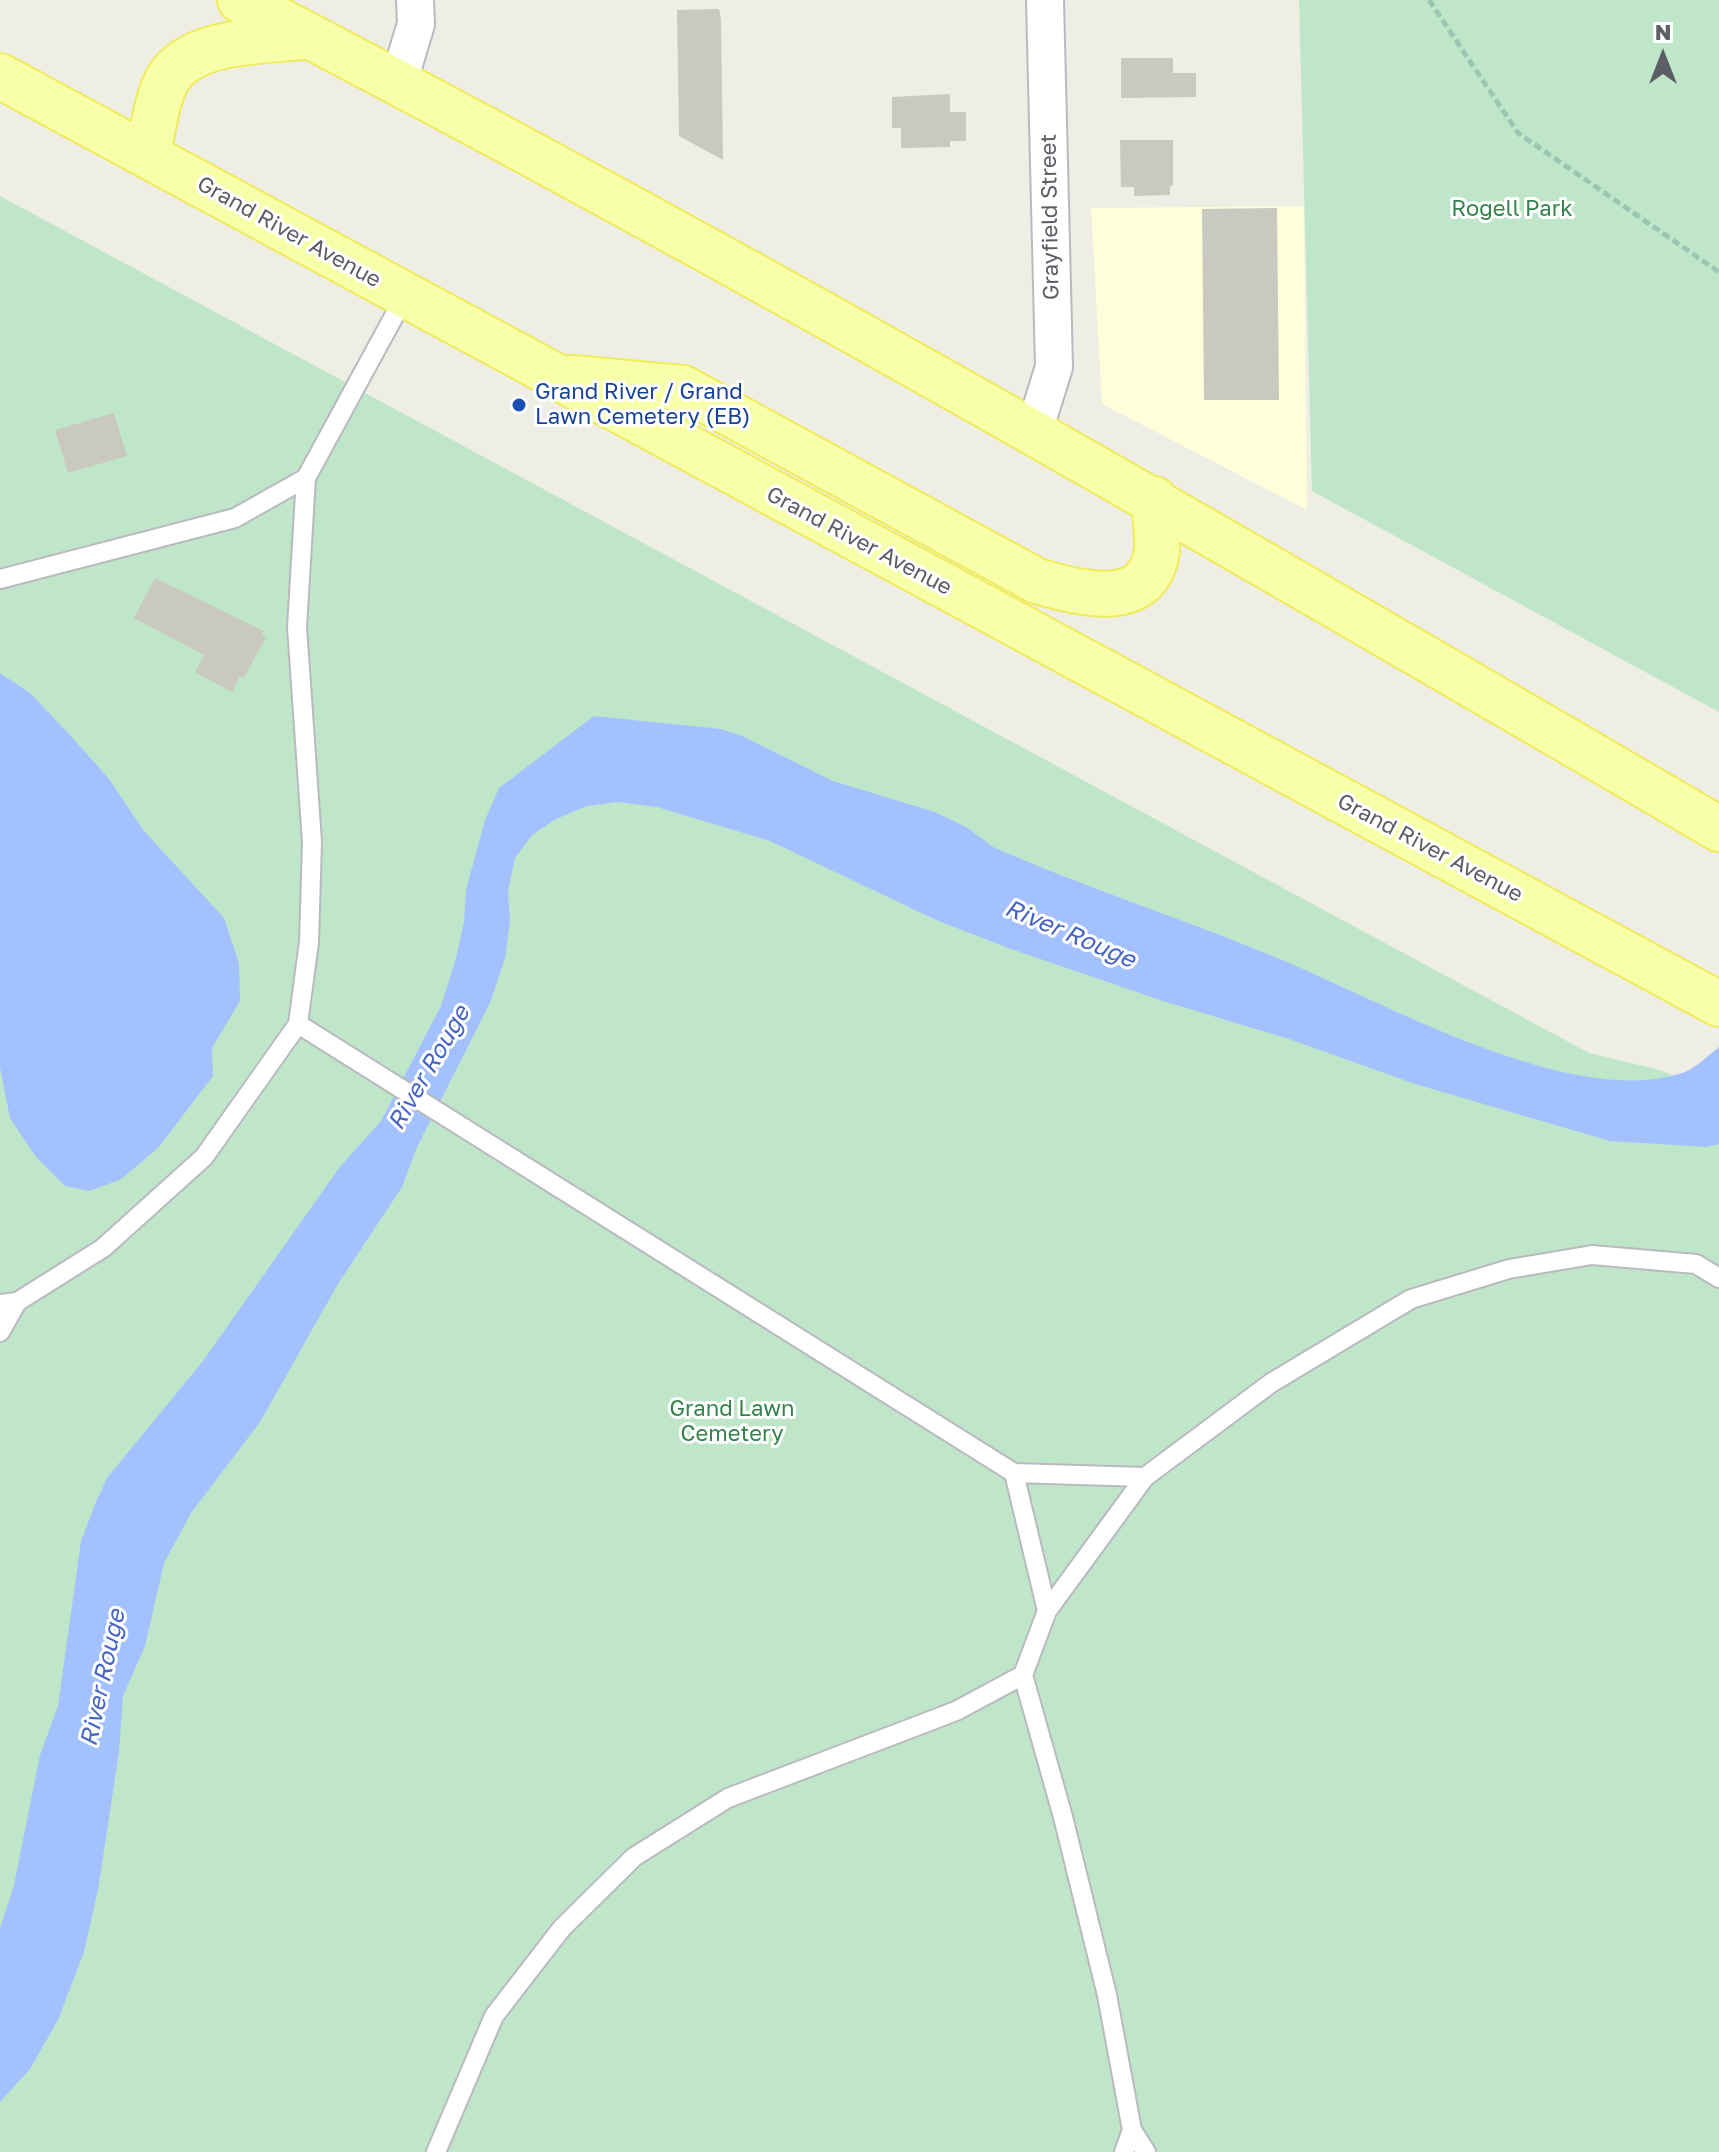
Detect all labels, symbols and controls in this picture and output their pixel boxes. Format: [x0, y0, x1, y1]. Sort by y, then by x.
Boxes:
north arrow [1623, 16, 1703, 96]
text: N [1655, 18, 1671, 45]
street label: Grayfield Street [1035, 134, 1065, 300]
street label: Grand River Avenue [192, 170, 386, 294]
park label: Rogell Park [1451, 196, 1573, 222]
place label: Grand River / Grand Lawn Cemetery (EB) [535, 379, 750, 430]
marker: Grand River / Grand Lawn Cemetery (EB) [510, 396, 528, 414]
street label: Grand River Avenue [762, 481, 956, 601]
street label: Grand River Avenue [1333, 788, 1527, 908]
water label: River Rouge [1001, 894, 1139, 974]
water label: River Rouge [382, 1001, 476, 1135]
park label: Grand Lawn Cemetery [669, 1396, 795, 1448]
water label: River Rouge [74, 1607, 132, 1749]

